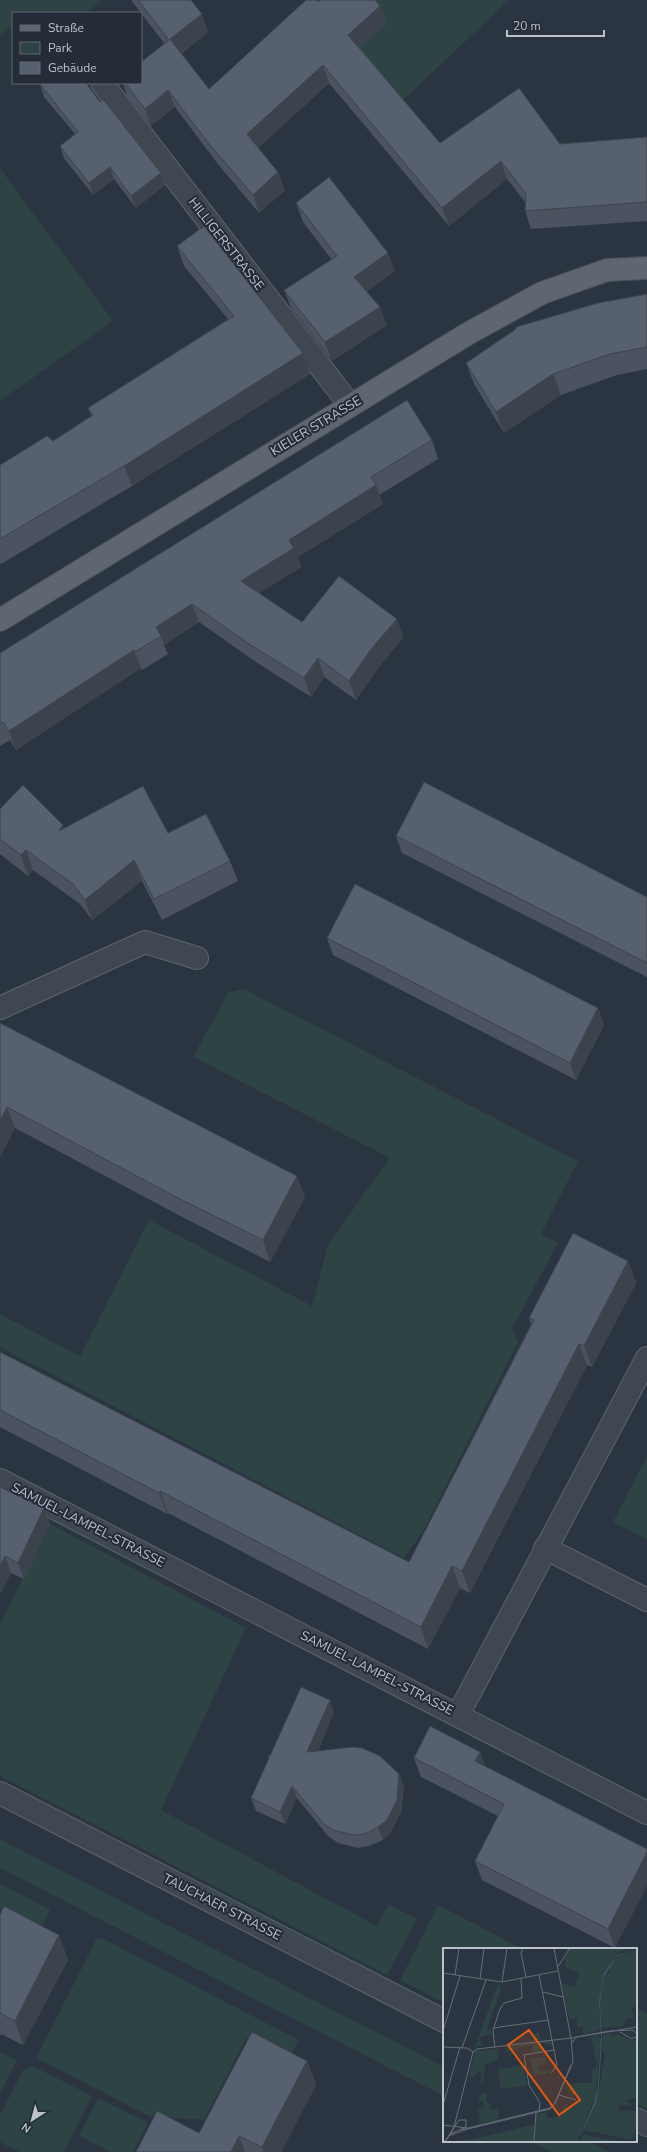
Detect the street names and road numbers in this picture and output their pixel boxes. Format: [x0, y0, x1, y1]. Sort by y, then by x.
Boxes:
street label: HILLIGERSTRASSE [184, 194, 268, 294]
street label: KIELER STRASSE [267, 392, 365, 460]
street label: SAMUEL-LAMPEL-STRASSE [8, 1478, 168, 1572]
street label: SAMUEL-LAMPEL-STRASSE [297, 1626, 457, 1720]
street label: TAUCHAER STRASSE [160, 1869, 284, 1945]

